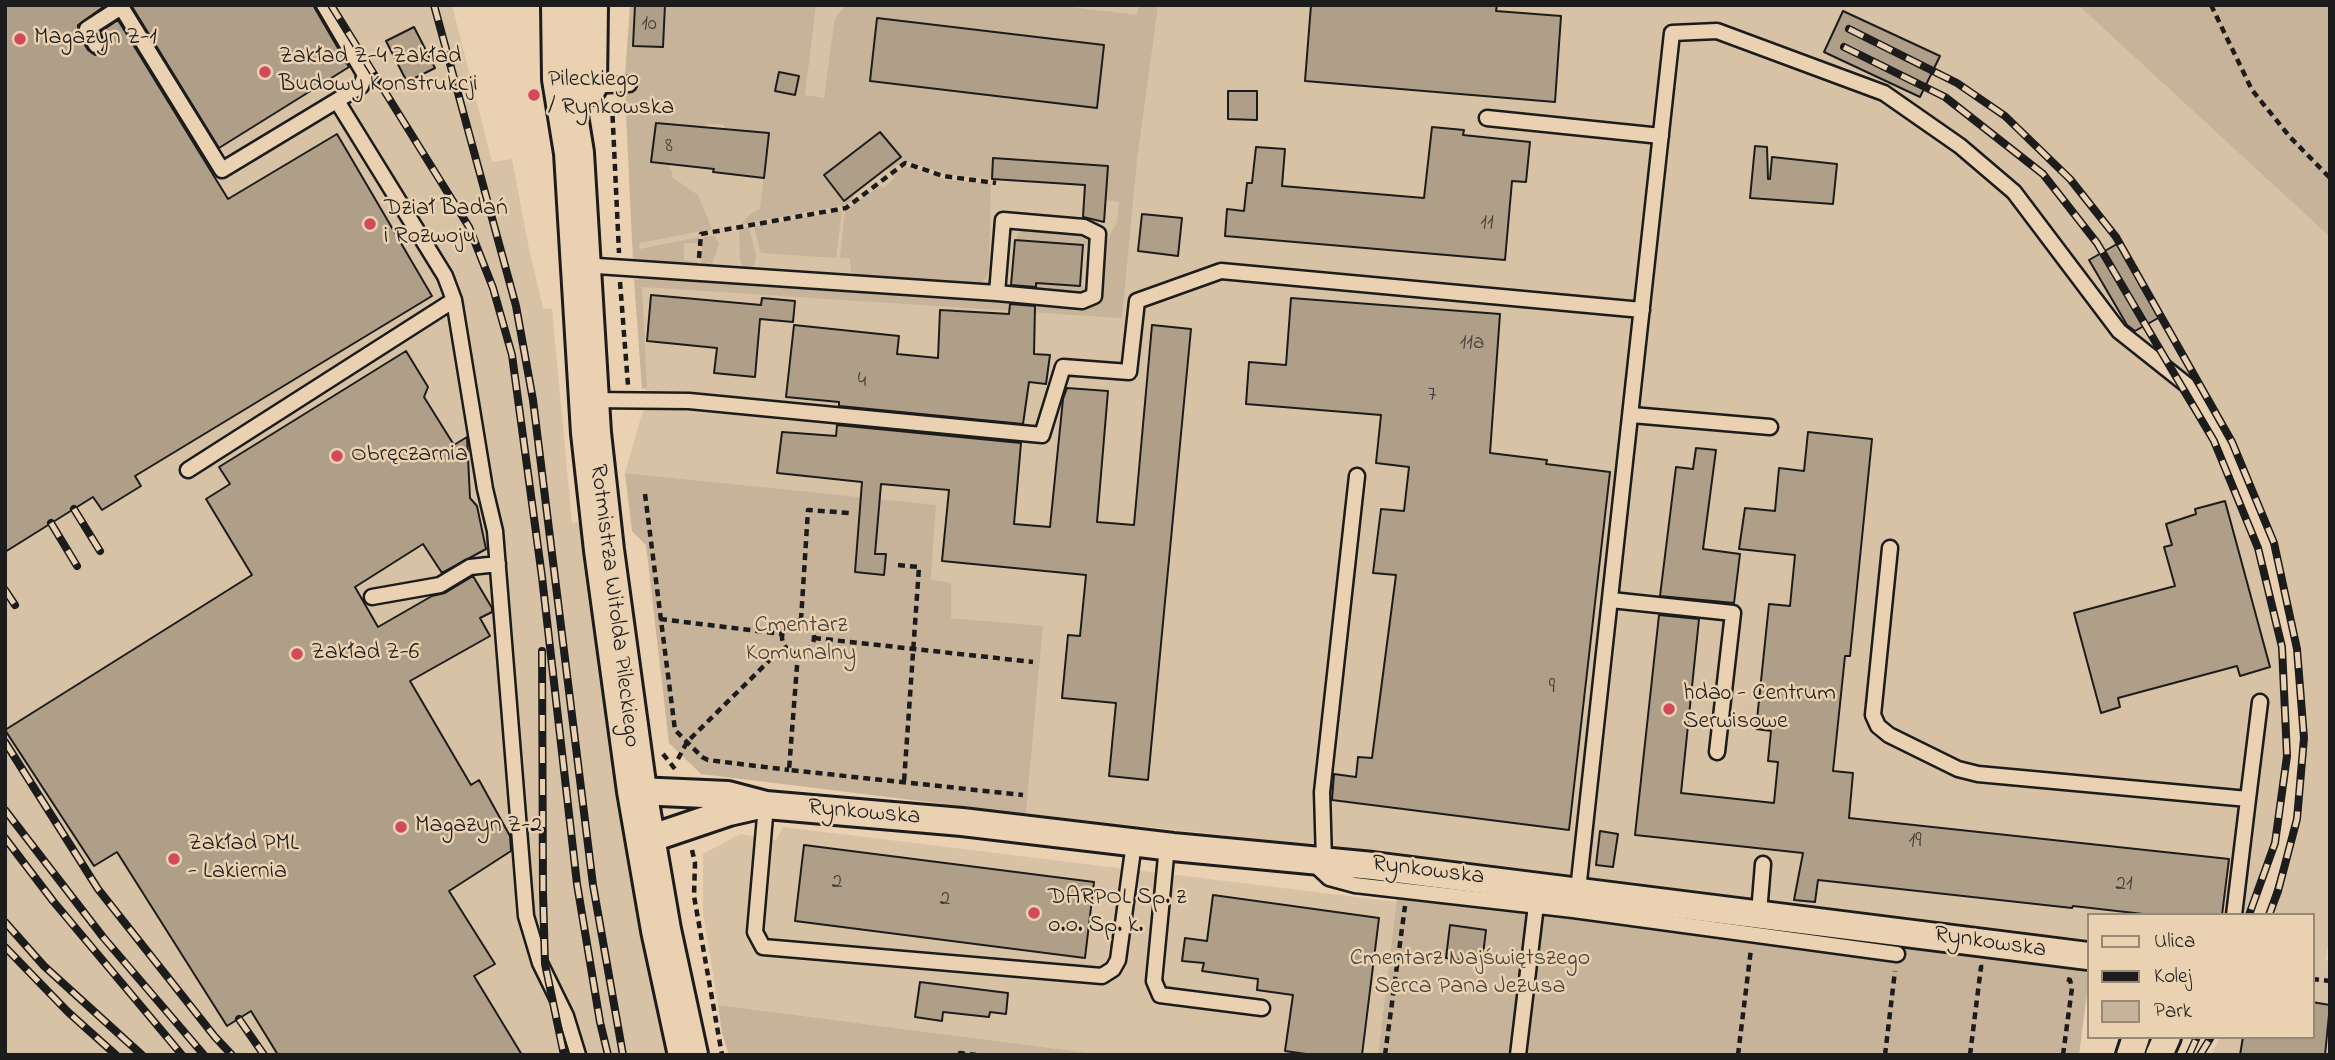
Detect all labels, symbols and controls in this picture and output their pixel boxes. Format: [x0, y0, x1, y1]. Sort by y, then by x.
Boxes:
house number: 10 [641, 13, 657, 39]
place label: Magazyn Z-1 [34, 25, 157, 53]
marker: Magazyn Z-1 [12, 31, 28, 47]
place label: Zakład Z-4 Zakład Budowy Konstrukcji [279, 44, 477, 100]
marker: Zakład Z-4 Zakład Budowy Konstrukcji [257, 64, 273, 80]
place label: Pileckiego / Rynkowska [548, 67, 674, 123]
marker: Pileckiego / Rynkowska [526, 87, 542, 103]
house number: 8 [665, 135, 673, 161]
place label: Dział Badań i Rozwoju [384, 196, 508, 252]
house number: 11 [1480, 212, 1494, 238]
marker: Dział Badań i Rozwoju [362, 216, 378, 232]
house number: 11a [1460, 332, 1484, 358]
house number: 4 [858, 370, 866, 396]
house number: 7 [1428, 384, 1436, 410]
place label: Obręczarnia [351, 442, 468, 470]
marker: Obręczarnia [329, 448, 345, 464]
street label: Rotmistrza Witolda Pileckiego [581, 463, 645, 749]
park label: Cmentarz Komunalny [746, 613, 856, 669]
place label: Zakład Z-6 [311, 640, 419, 668]
marker: Zakład Z-6 [289, 646, 305, 662]
house number: 9 [1549, 676, 1555, 702]
place label: hda0 - Centrum Serwisowe [1683, 681, 1836, 737]
marker: hda0 - Centrum Serwisowe [1661, 701, 1677, 717]
street label: Rynkowska [807, 795, 921, 833]
place label: Magazyn Z-2 [415, 813, 542, 841]
marker: Magazyn Z-2 [393, 819, 409, 835]
house number: 19 [1909, 830, 1921, 856]
place label: Zakład PML - Lakiernia [188, 831, 299, 887]
marker: Zakład PML - Lakiernia [166, 851, 182, 867]
street label: Rynkowska [1370, 851, 1486, 893]
house number: 2 [832, 871, 842, 897]
house number: 21 [2115, 873, 2133, 899]
place label: DARPOL Sp. z o.o. Sp. k. [1048, 885, 1186, 941]
house number: 2 [940, 888, 950, 914]
marker: DARPOL Sp. z o.o. Sp. k. [1026, 905, 1042, 921]
legend [2086, 913, 2314, 1039]
street label: Rynkowska [1932, 922, 2048, 966]
text: Ulica [2154, 927, 2195, 957]
park label: Cmentarz Najświętszego Serca Pana Jezusa [1350, 946, 1590, 1002]
text: Kolej [2154, 962, 2192, 992]
text: Park [2154, 997, 2192, 1027]

